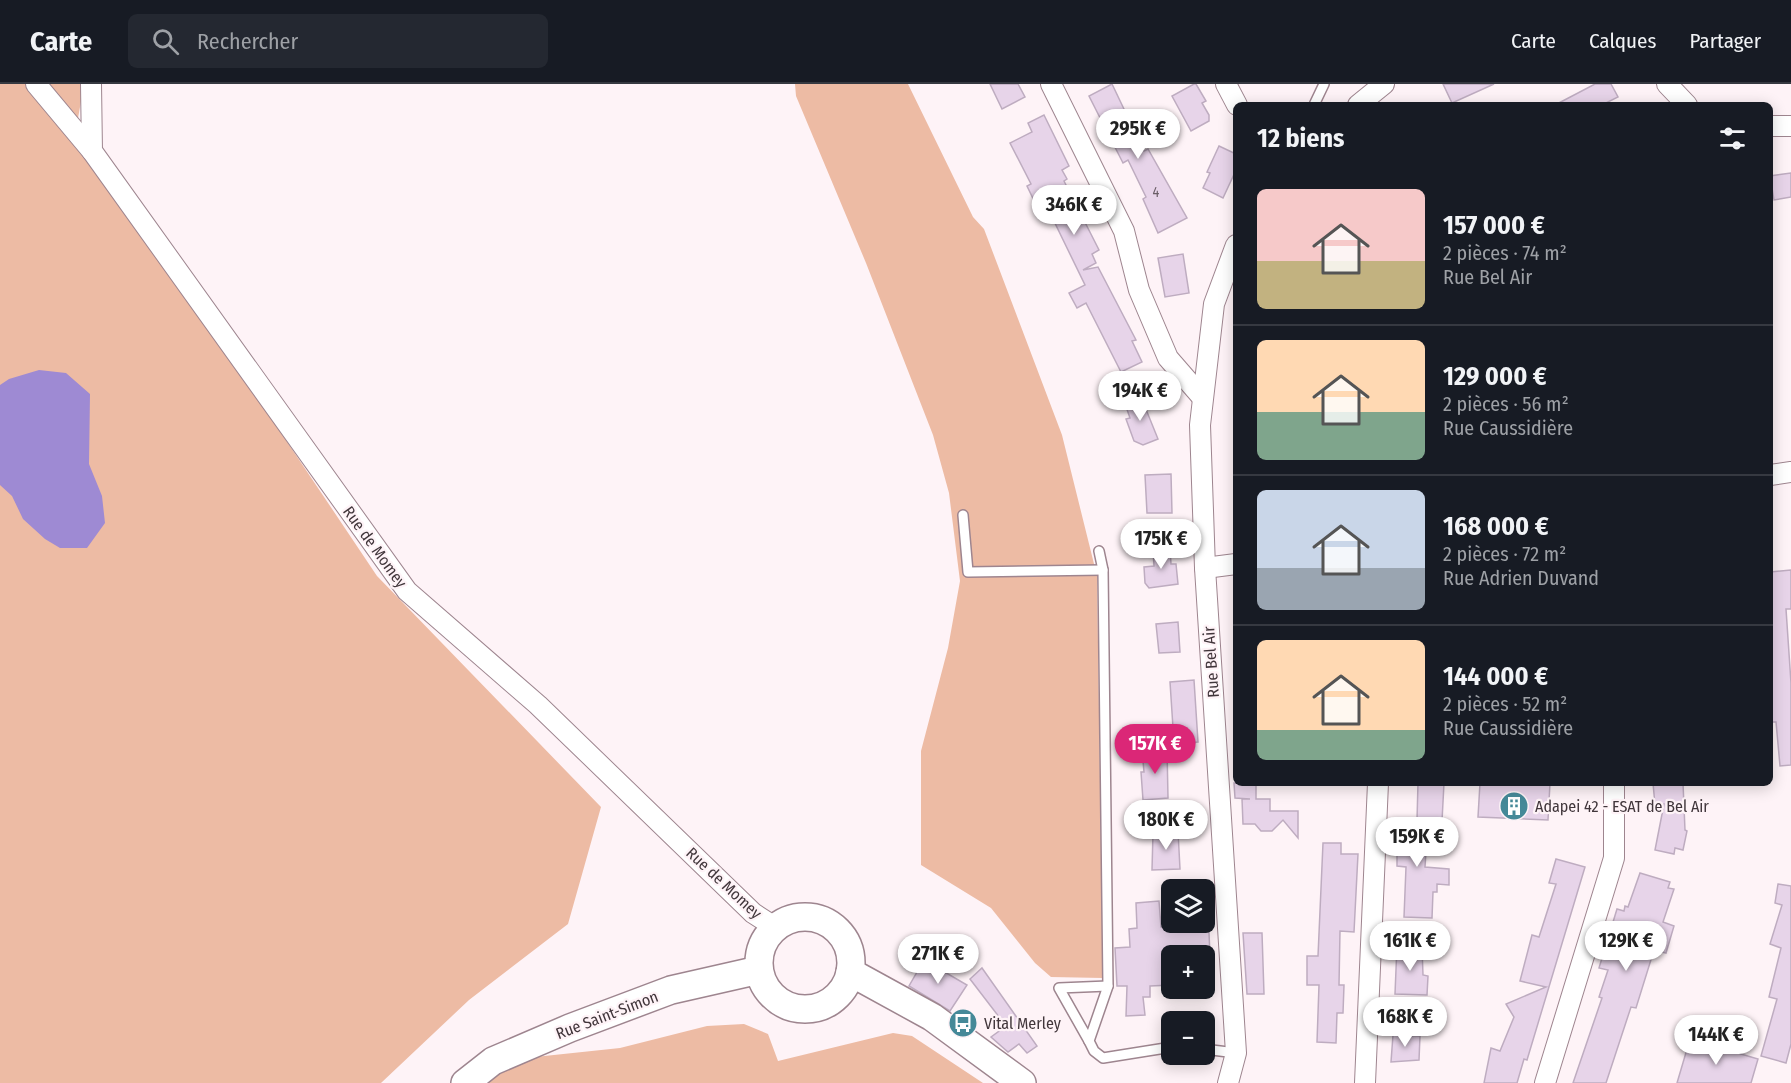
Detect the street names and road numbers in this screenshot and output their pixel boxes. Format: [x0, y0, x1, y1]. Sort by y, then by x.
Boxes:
street label: Rue de Momey [339, 503, 411, 592]
street label: Rue Bel Air [1199, 625, 1223, 698]
street label: Rue de Momey [682, 843, 766, 923]
street label: Rue Saint-Simon [553, 987, 661, 1043]

